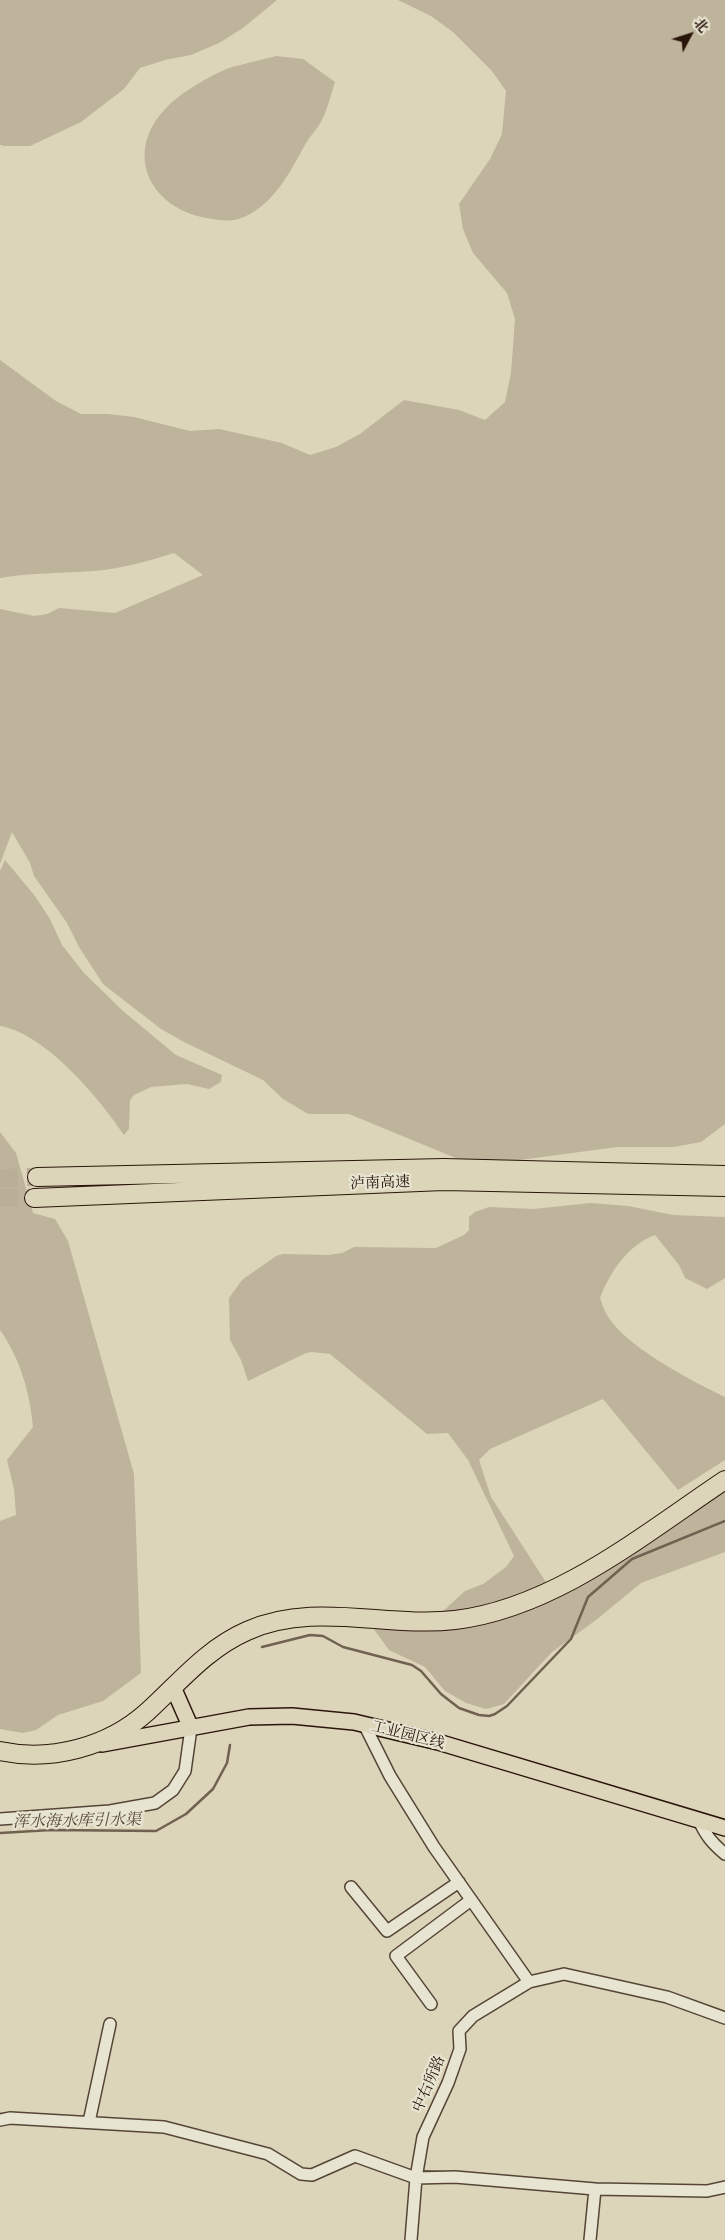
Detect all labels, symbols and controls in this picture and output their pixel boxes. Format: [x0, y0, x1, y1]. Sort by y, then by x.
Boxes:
north arrow [665, 10, 715, 60]
text: 北 [690, 14, 713, 37]
street label: 泸南高速 [350, 1173, 410, 1193]
street label: 工业园区线 [369, 1717, 447, 1753]
water label: 浑水海水库引水渠 [13, 1810, 141, 1832]
street label: 中右所路 [409, 2053, 449, 2115]

